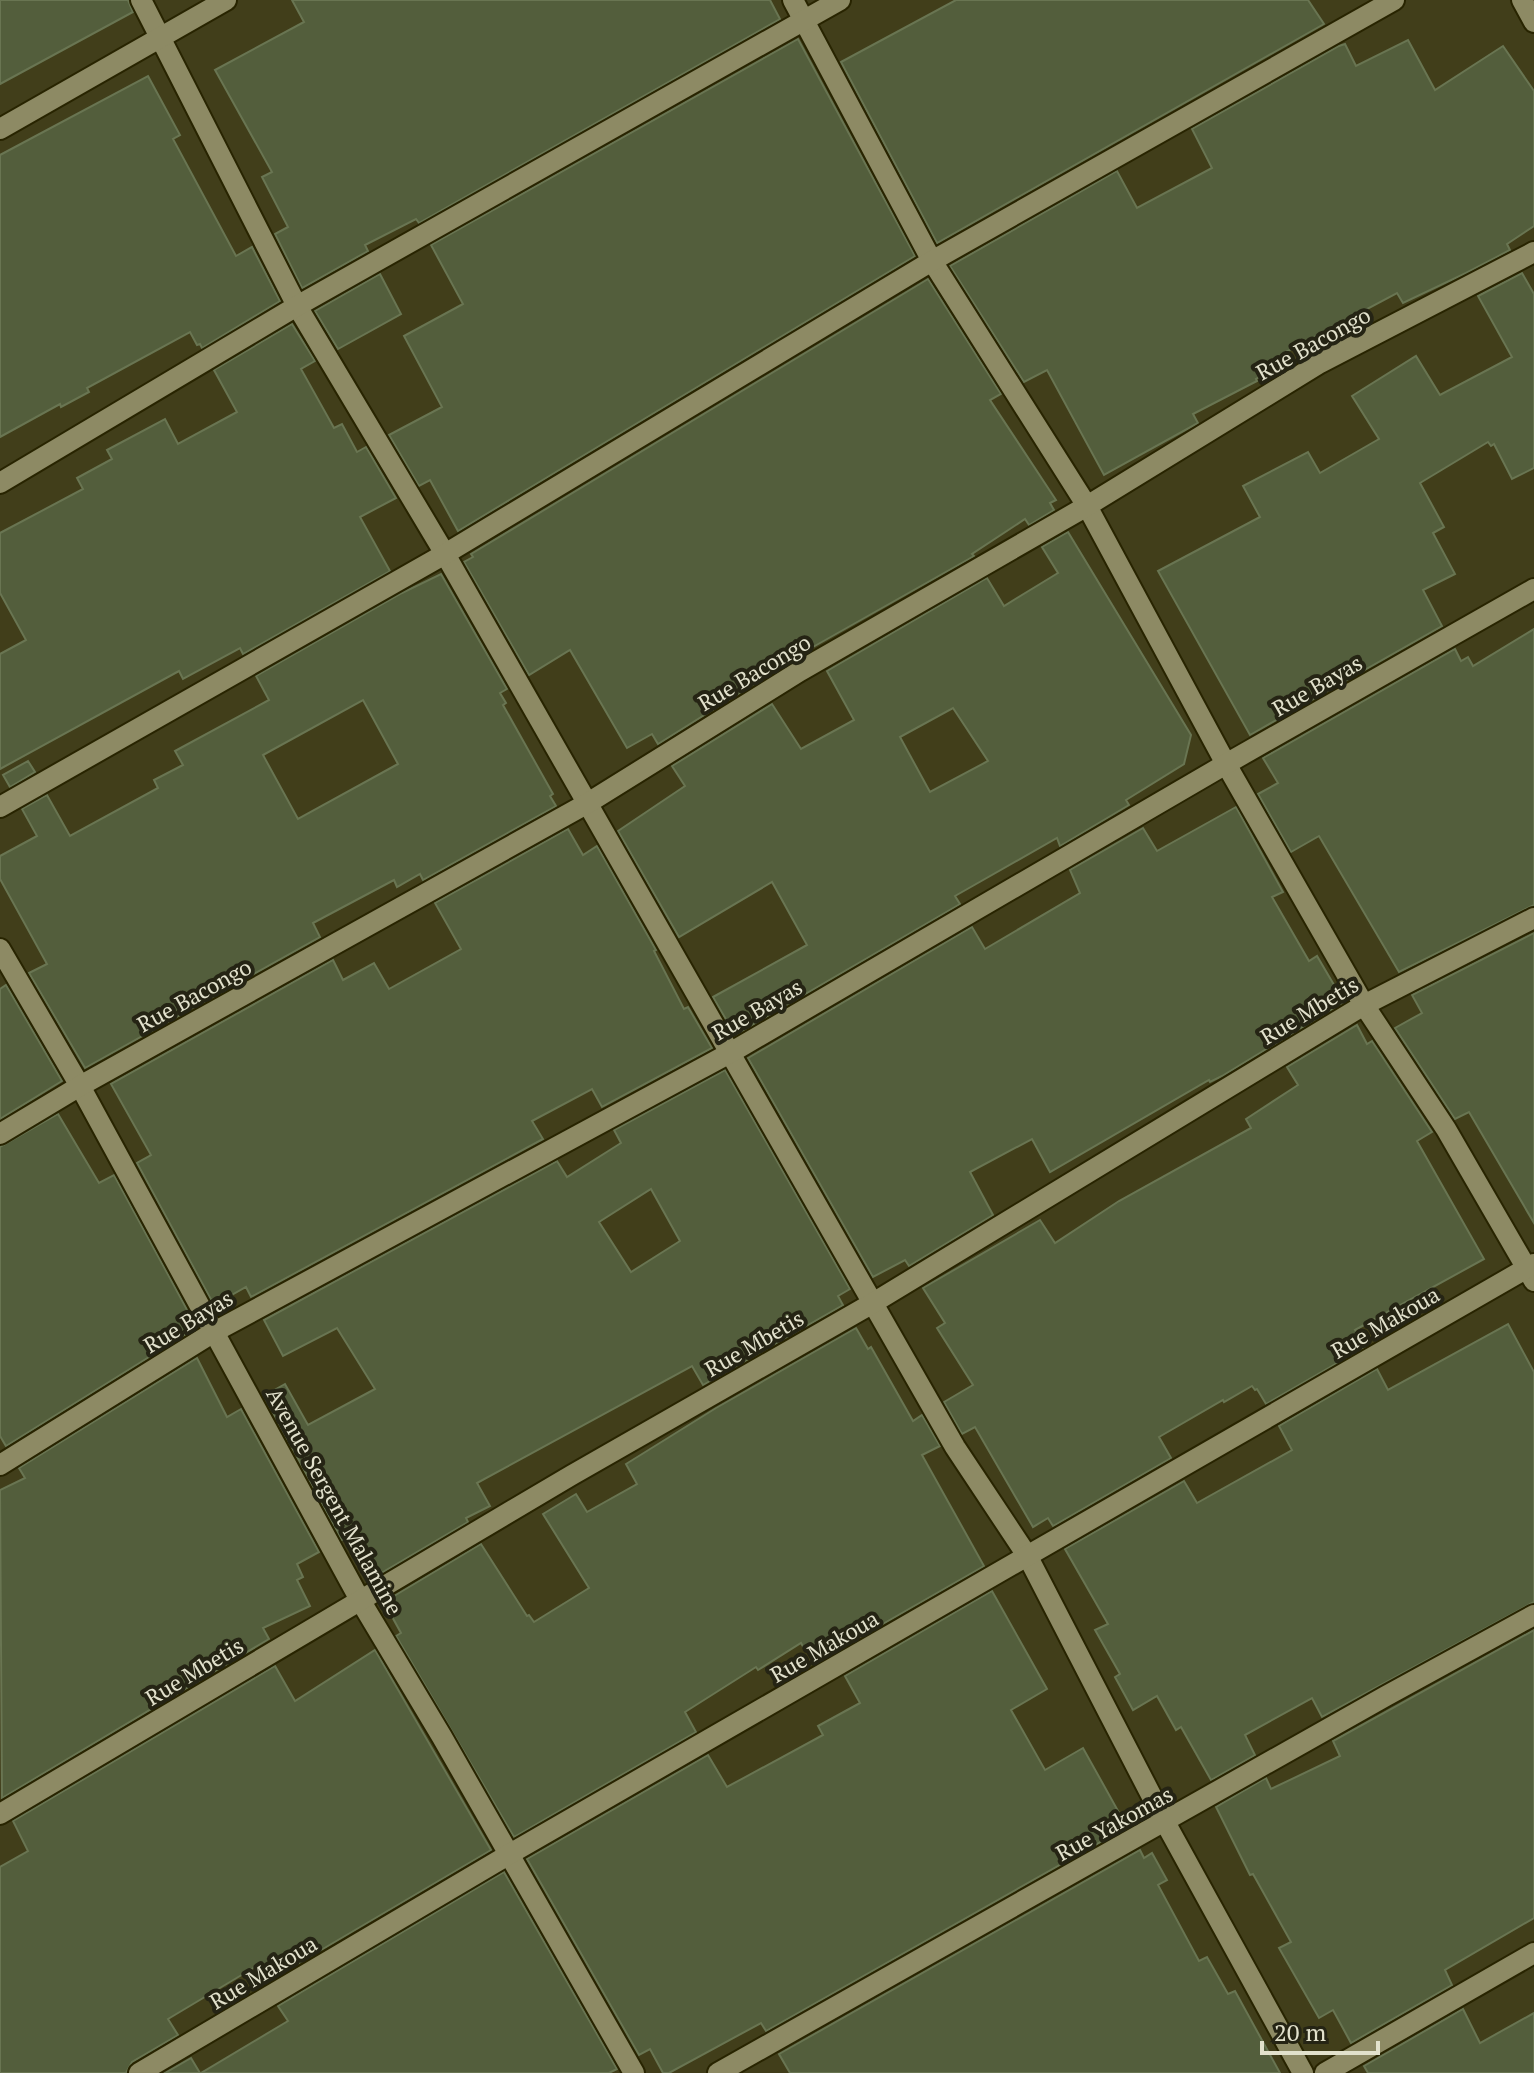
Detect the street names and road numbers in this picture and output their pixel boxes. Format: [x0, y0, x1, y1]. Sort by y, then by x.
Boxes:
street label: Rue Bacongo [1251, 300, 1375, 386]
street label: Rue Bacongo [692, 627, 816, 717]
street label: Rue Bayas [1267, 648, 1367, 722]
street label: Rue Bacongo [132, 952, 256, 1038]
street label: Rue Mbetis [1255, 969, 1363, 1051]
street label: Rue Bayas [707, 972, 807, 1046]
street label: Rue Makoua [1326, 1279, 1444, 1365]
street label: Rue Bayas [138, 1283, 238, 1359]
street label: Rue Mbetis [699, 1303, 809, 1383]
street label: Avenue Sergent Malamine [260, 1382, 410, 1620]
street label: Rue Makoua [765, 1603, 883, 1689]
street label: Rue Mbetis [140, 1630, 248, 1712]
street label: Rue Yakomas [1050, 1779, 1178, 1867]
street label: Rue Makoua [204, 1929, 322, 2015]

